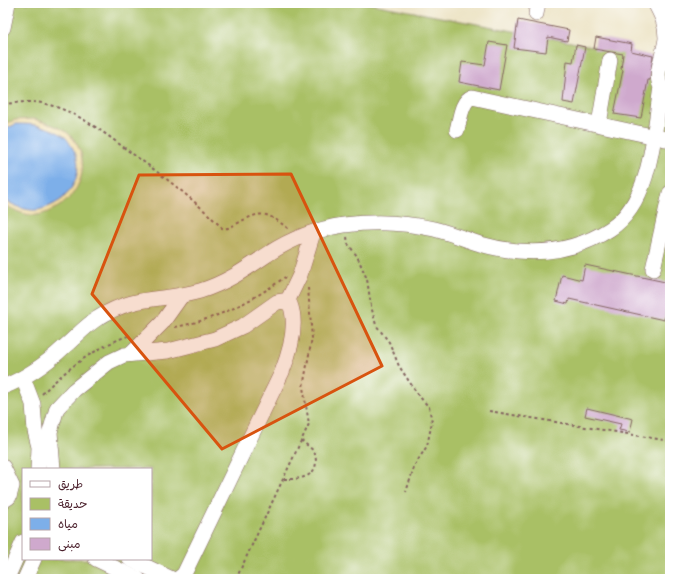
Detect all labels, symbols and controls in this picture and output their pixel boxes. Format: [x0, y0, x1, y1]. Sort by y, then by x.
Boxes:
legend [22, 468, 152, 560]
text: طريق [58, 475, 83, 491]
text: حديقة [58, 495, 87, 511]
text: مياه [58, 515, 78, 531]
text: مبنى [58, 535, 81, 552]

